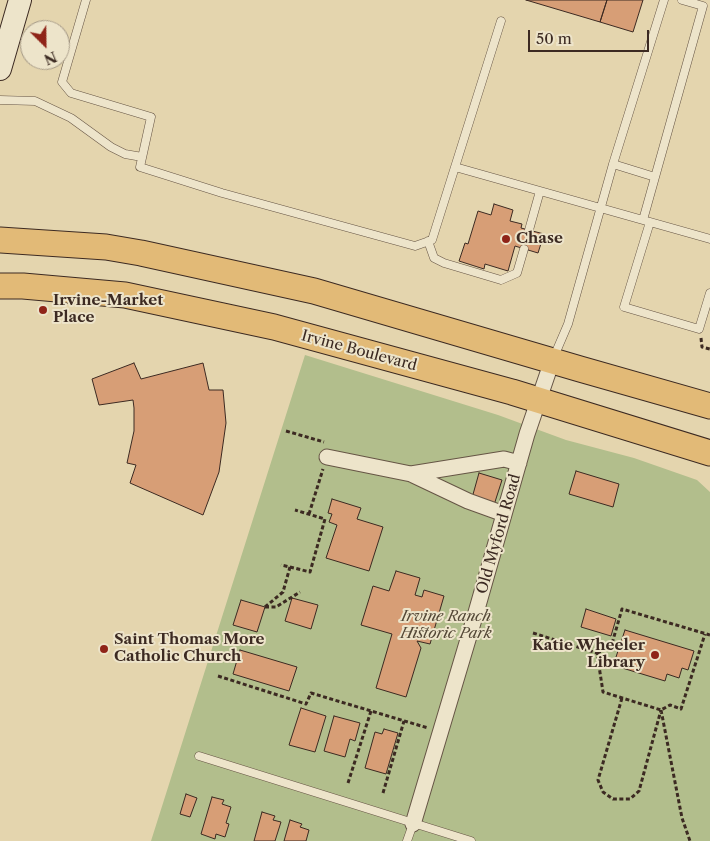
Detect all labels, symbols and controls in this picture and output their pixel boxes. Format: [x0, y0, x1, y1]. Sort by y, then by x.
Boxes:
north arrow [20, 20, 70, 70]
scale bar [530, 20, 651, 52]
text: 50 m [536, 29, 572, 48]
text: N [41, 47, 60, 69]
place label: Chase [516, 230, 563, 248]
marker: Chase [500, 233, 512, 245]
place label: Irvine-Market Place [53, 292, 163, 327]
marker: Irvine-Market Place [37, 304, 49, 316]
street label: Irvine Boulevard [299, 327, 419, 375]
street label: Old Myford Road [473, 472, 525, 596]
park label: Irvine Ranch Historic Park [400, 608, 492, 643]
place label: Saint Thomas More Catholic Church [114, 631, 265, 666]
place label: Katie Wheeler Library [532, 637, 645, 672]
marker: Saint Thomas More Catholic Church [98, 643, 110, 655]
marker: Katie Wheeler Library [649, 649, 661, 661]

